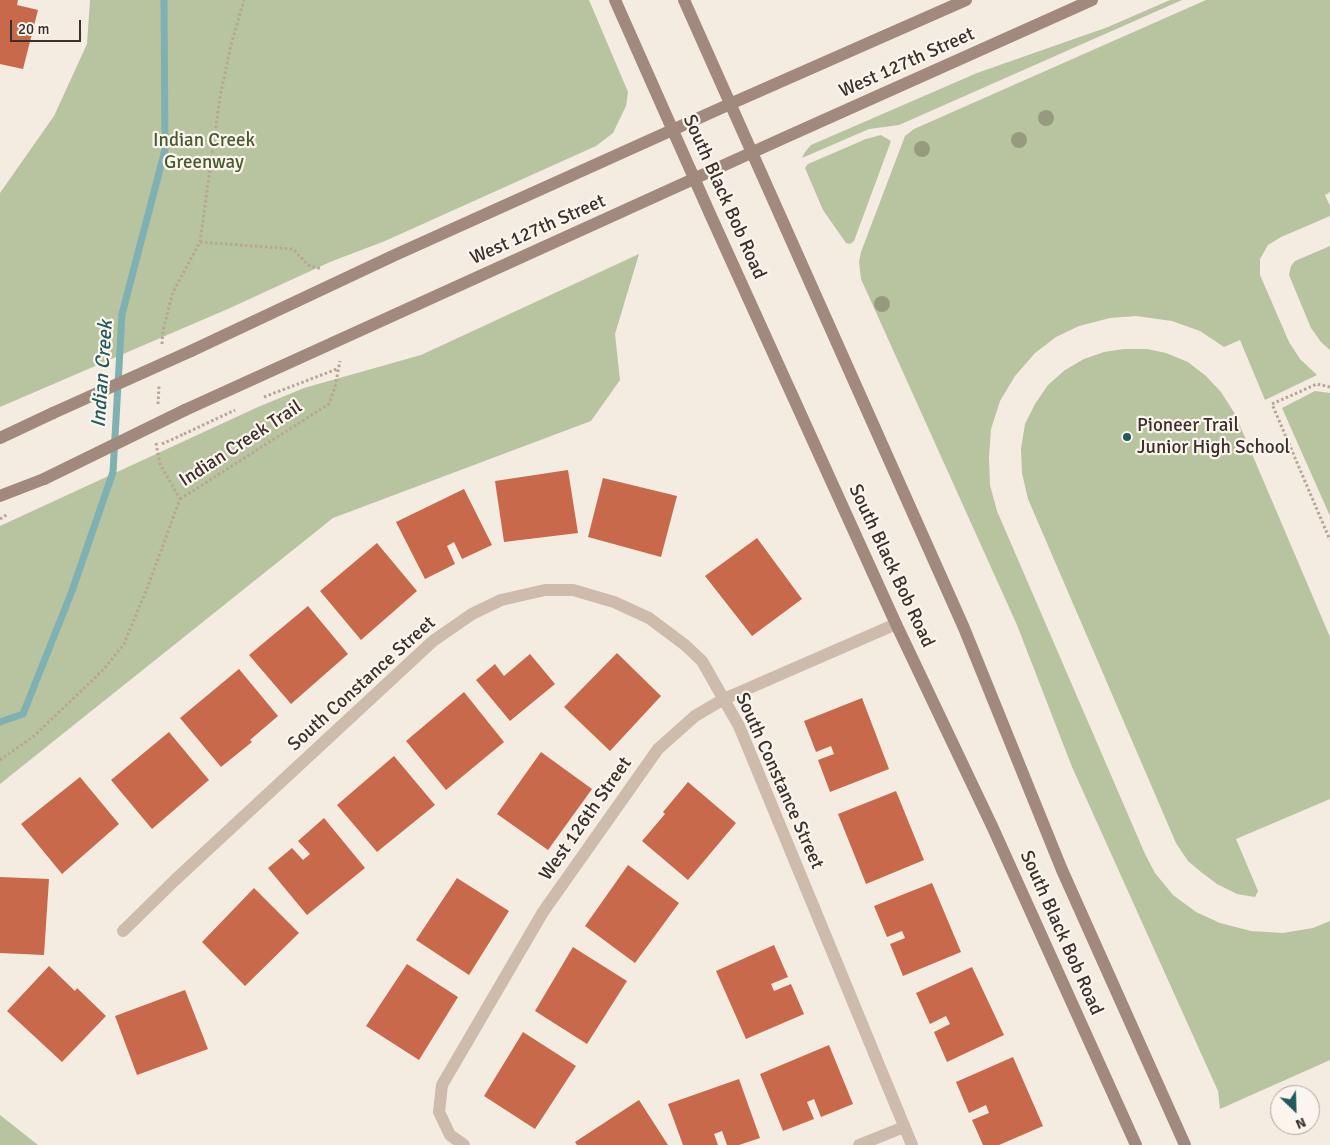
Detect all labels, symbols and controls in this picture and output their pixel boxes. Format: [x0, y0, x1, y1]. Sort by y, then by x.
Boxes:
scale bar [12, 10, 84, 42]
text: 20 m [18, 20, 49, 38]
street label: West 127th Street [836, 23, 978, 103]
street label: South Black Bob Road [677, 111, 771, 283]
park label: Indian Creek Greenway [153, 130, 255, 174]
street label: West 127th Street [467, 190, 609, 270]
water label: Indian Creek [87, 320, 119, 428]
street label: Indian Creek Trail [175, 396, 307, 492]
place label: Pioneer Trail Junior High School [1137, 415, 1290, 459]
marker: Pioneer Trail Junior High School [1121, 431, 1133, 443]
street label: South Black Bob Road [843, 481, 939, 651]
street label: South Constance Street [284, 612, 440, 756]
street label: South Constance Street [730, 689, 828, 873]
street label: West 126th Street [535, 753, 637, 885]
street label: South Black Bob Road [1014, 847, 1108, 1019]
north arrow [1270, 1085, 1320, 1135]
text: N [1293, 1113, 1309, 1133]

